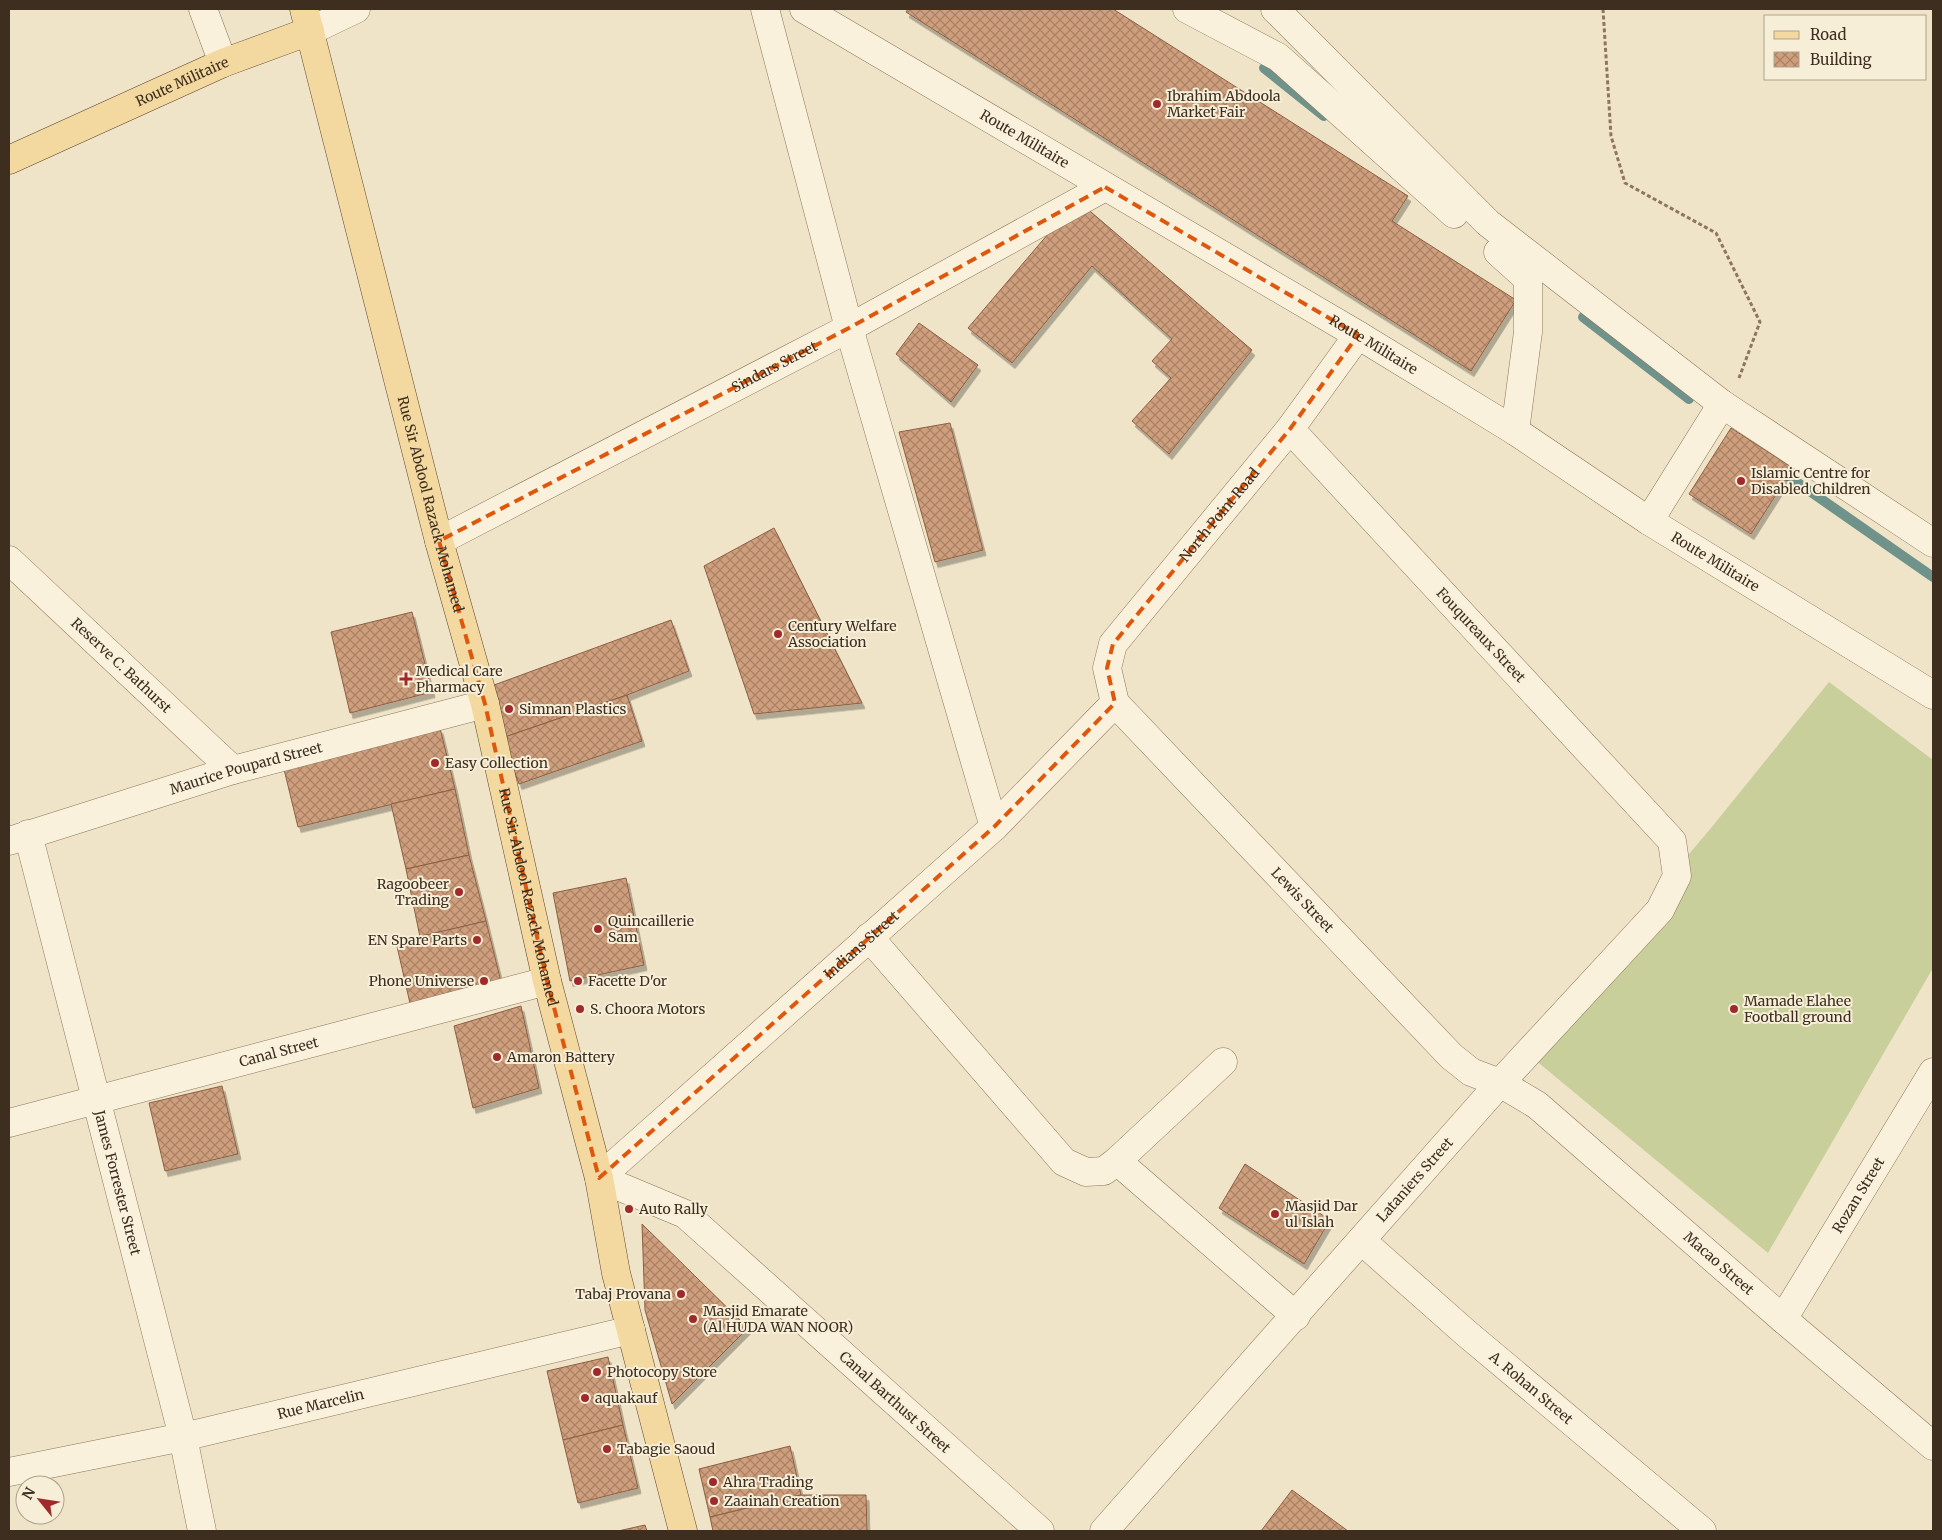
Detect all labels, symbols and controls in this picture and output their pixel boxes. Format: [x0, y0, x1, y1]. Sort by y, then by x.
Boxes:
legend [1764, 15, 1927, 80]
text: Road [1810, 25, 1846, 44]
text: Building [1810, 50, 1872, 69]
street label: Route Militaire [133, 53, 231, 110]
place label: Ibrahim Abdoola Market Fair [1167, 87, 1281, 121]
marker: Ibrahim Abdoola Market Fair [1151, 98, 1163, 110]
street label: Route Militaire [977, 106, 1072, 172]
street label: Route Militaire [1326, 311, 1421, 378]
street label: Sindars Street [728, 337, 821, 396]
street label: Rue Sir Abdool Razack Mohamed [394, 394, 468, 615]
street label: North Point Road [1175, 464, 1264, 565]
place label: Islamic Centre for Disabled Children [1751, 464, 1871, 498]
marker: Islamic Centre for Disabled Children [1735, 475, 1747, 487]
street label: Route Militaire [1668, 528, 1763, 595]
street label: Fouqureaux Street [1433, 584, 1530, 686]
street label: Reserve C. Bathurst [67, 614, 176, 717]
place label: Century Welfare Association [787, 617, 897, 651]
marker: Century Welfare Association [772, 628, 784, 640]
place label: Medical Care Pharmacy [416, 662, 503, 696]
marker: Medical Care Pharmacy [400, 673, 412, 685]
place label: Simnan Plastics [519, 700, 627, 718]
marker: Simnan Plastics [503, 703, 515, 715]
street label: Maurice Poupard Street [167, 738, 325, 798]
place label: Easy Collection [445, 754, 548, 772]
marker: Easy Collection [429, 757, 441, 769]
street label: Rue Sir Abdool Razack Mohamed [495, 786, 562, 1008]
street label: Lewis Street [1267, 864, 1338, 937]
place label: Ragoobeer Trading [377, 875, 450, 909]
marker: Ragoobeer Trading [453, 886, 465, 898]
street label: Indians Street [820, 907, 903, 983]
place label: Quincaillerie Sam [608, 912, 694, 946]
marker: Quincaillerie Sam [592, 923, 604, 935]
place label: EN Spare Parts [368, 931, 467, 949]
marker: EN Spare Parts [471, 934, 483, 946]
place label: Phone Universe [369, 972, 474, 990]
place label: Facette D'or [588, 972, 667, 990]
marker: Phone Universe [478, 975, 490, 987]
marker: Facette D'or [572, 975, 584, 987]
place label: Mamade Elahee Football ground [1744, 992, 1852, 1026]
place label: S. Choora Motors [590, 1000, 705, 1018]
marker: S. Choora Motors [574, 1003, 586, 1015]
marker: Mamade Elahee Football ground [1728, 1003, 1740, 1015]
street label: Canal Street [237, 1033, 321, 1071]
place label: Amaron Battery [506, 1048, 616, 1066]
marker: Amaron Battery [491, 1051, 503, 1063]
street label: James Forrester Street [90, 1107, 145, 1257]
street label: Lataniers Street [1372, 1133, 1457, 1226]
street label: Rozan Street [1828, 1153, 1888, 1236]
place label: Masjid Dar ul Islah [1285, 1197, 1358, 1231]
place label: Auto Rally [638, 1200, 709, 1218]
marker: Auto Rally [623, 1203, 635, 1215]
marker: Masjid Dar ul Islah [1269, 1208, 1281, 1220]
street label: Macao Street [1680, 1228, 1758, 1299]
place label: Tabaj Provana [575, 1285, 671, 1303]
marker: Tabaj Provana [675, 1288, 687, 1300]
place label: Masjid Emarate (Al HUDA WAN NOOR) [703, 1302, 853, 1336]
marker: Masjid Emarate (Al HUDA WAN NOOR) [687, 1313, 699, 1325]
street label: Canal Barthust Street [836, 1347, 955, 1457]
street label: A. Rohan Street [1485, 1347, 1577, 1428]
place label: Photocopy Store [607, 1363, 717, 1381]
marker: Photocopy Store [591, 1366, 603, 1378]
street label: Rue Marcelin [275, 1385, 366, 1423]
place label: aquakauf [595, 1389, 658, 1407]
marker: aquakauf [579, 1392, 591, 1404]
place label: Tabagie Saoud [617, 1440, 716, 1458]
marker: Tabagie Saoud [601, 1443, 613, 1455]
place label: Ahra Trading [722, 1473, 814, 1491]
north arrow [15, 1475, 65, 1525]
marker: Ahra Trading [707, 1476, 719, 1488]
text: N [18, 1484, 39, 1503]
place label: Zaainah Creation [724, 1492, 839, 1510]
marker: Zaainah Creation [708, 1495, 720, 1507]

